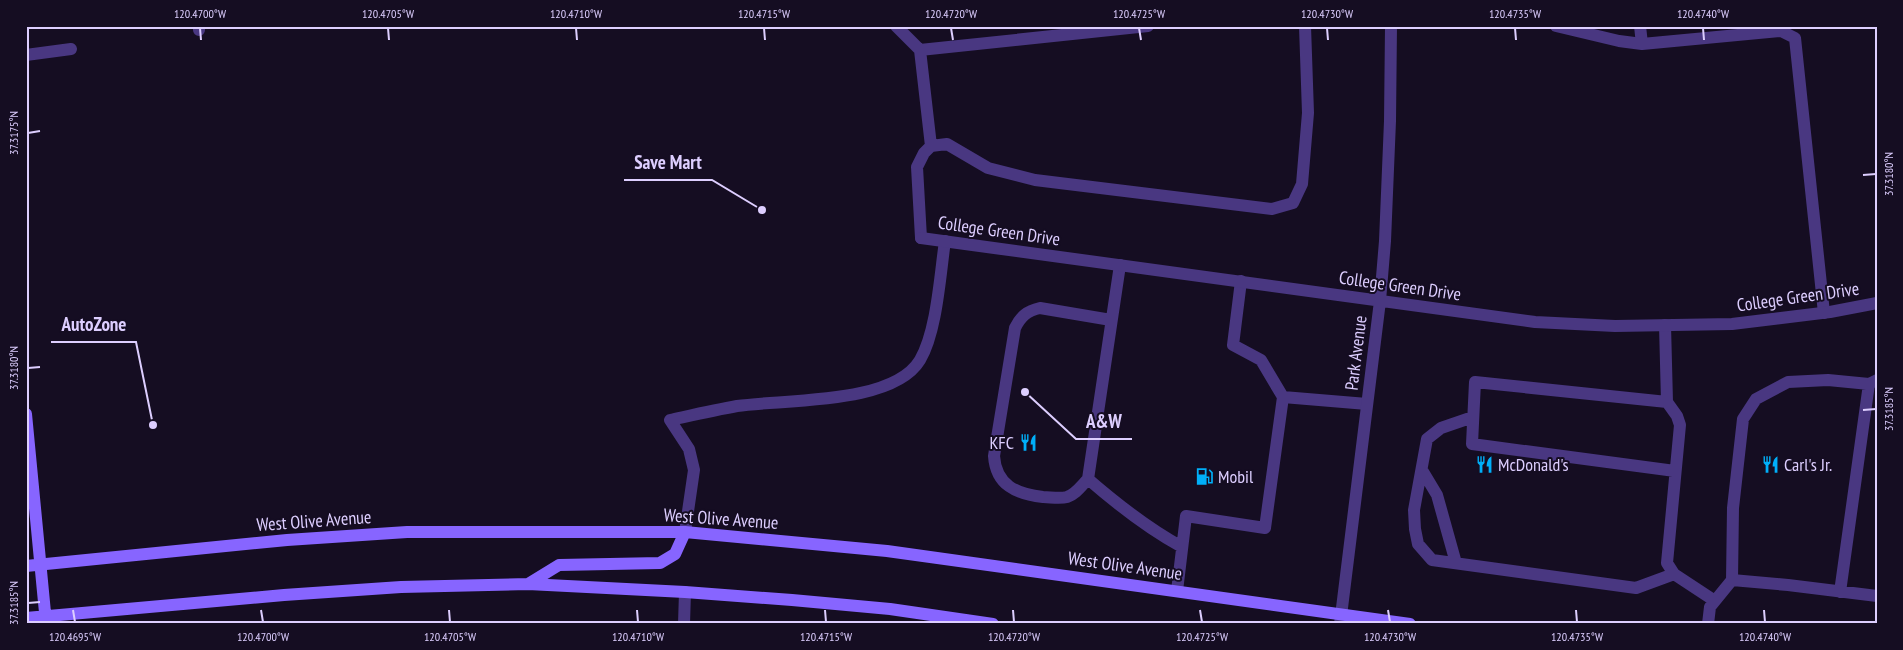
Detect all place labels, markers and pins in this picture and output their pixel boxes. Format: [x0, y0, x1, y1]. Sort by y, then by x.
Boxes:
callout: Save Mart [624, 146, 712, 180]
callout: AutoZone [51, 308, 136, 342]
callout: A&W [1076, 405, 1132, 439]
place label: KFC [989, 431, 1014, 454]
restaurant icon: KFC [1018, 433, 1038, 453]
place label: McDonald's [1498, 453, 1569, 476]
place label: Carl's Jr. [1784, 453, 1832, 476]
restaurant icon: McDonald's [1474, 455, 1494, 475]
restaurant icon: Carl's Jr. [1760, 455, 1780, 475]
place label: Mobil [1218, 465, 1254, 488]
fuel station icon: Mobil [1194, 467, 1214, 487]

